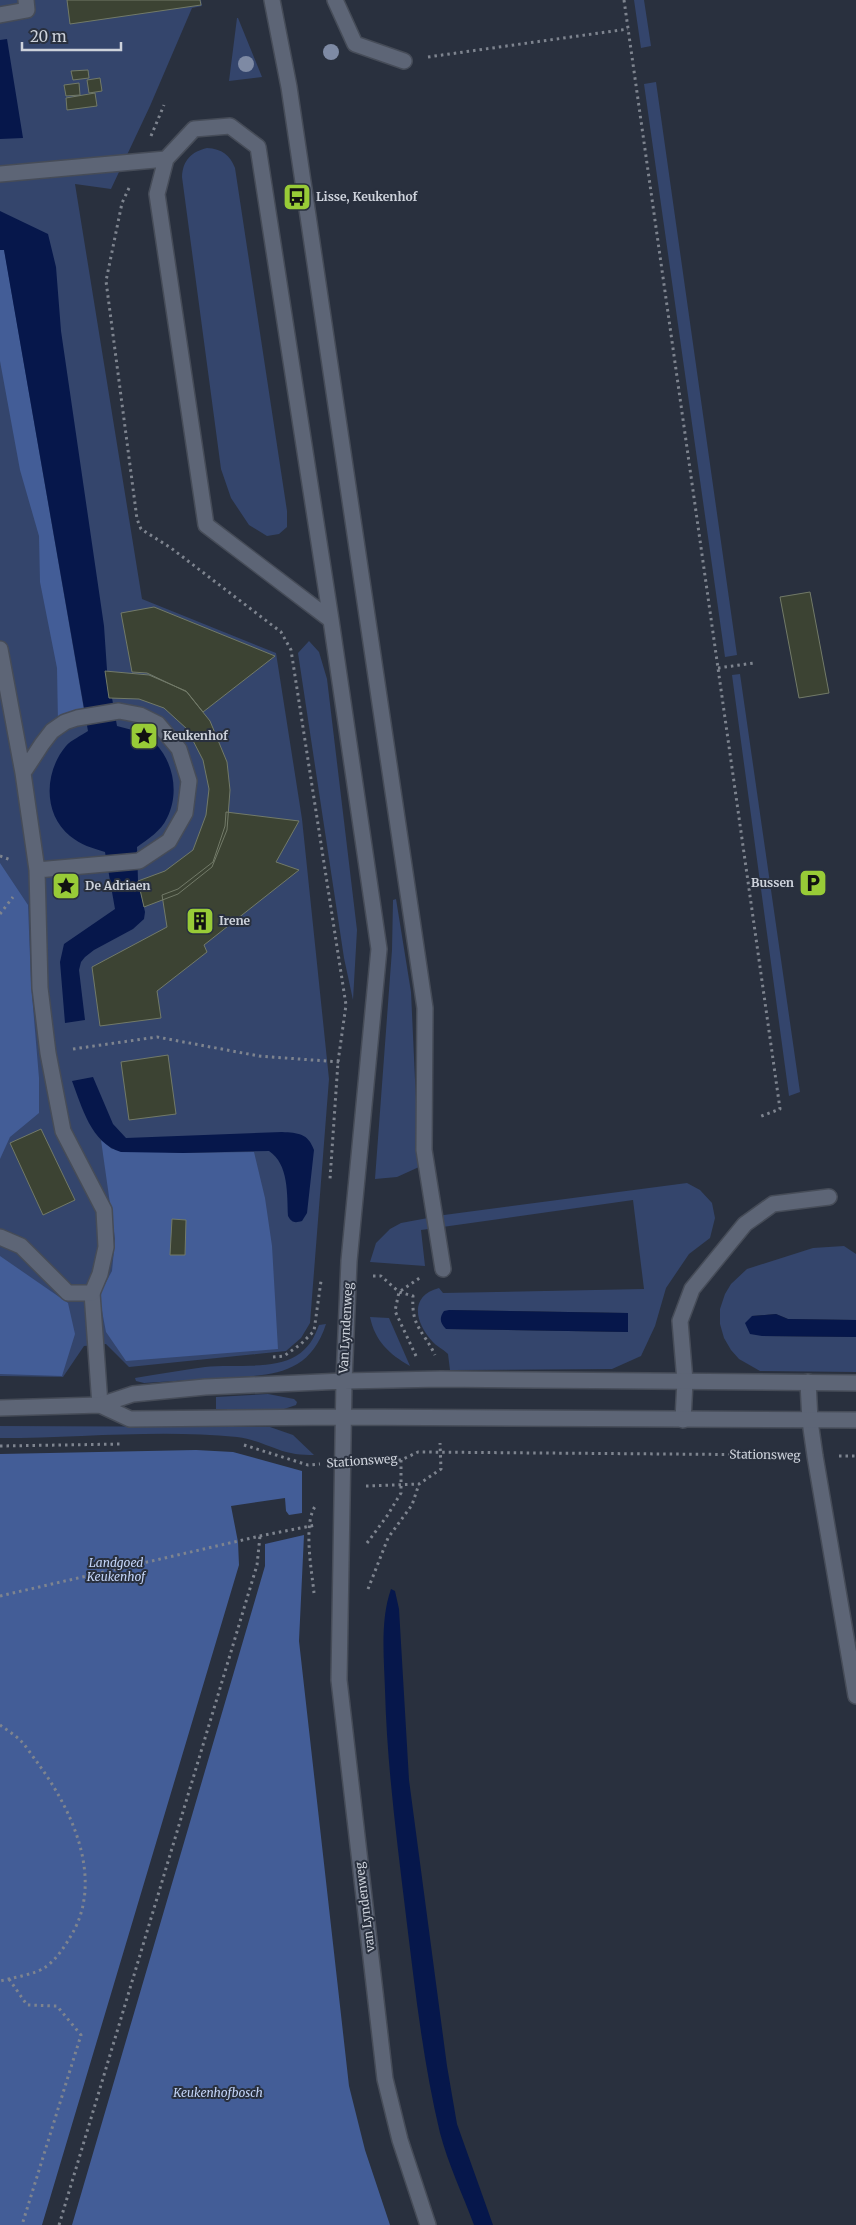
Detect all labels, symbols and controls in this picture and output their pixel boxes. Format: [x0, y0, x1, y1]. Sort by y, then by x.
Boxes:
scale bar [22, 20, 121, 52]
text: 20 m [30, 27, 67, 46]
bus stop icon: Lisse, Keukenhof [282, 182, 312, 212]
place label: Lisse, Keukenhof [316, 189, 418, 204]
place icon: Keukenhof [129, 721, 159, 751]
place label: Keukenhof [163, 728, 229, 743]
parking icon: Bussen [798, 868, 828, 898]
place icon: De Adriaen [51, 871, 81, 901]
place label: Bussen [751, 875, 794, 890]
place label: De Adriaen [85, 878, 151, 893]
building icon: Irene [185, 906, 215, 936]
place label: Irene [219, 913, 251, 928]
street label: Van Lyndenweg [336, 1281, 355, 1375]
street label: Stationsweg [729, 1446, 801, 1463]
street label: Stationsweg [326, 1450, 399, 1470]
park label: Landgoed Keukenhof [86, 1555, 147, 1584]
street label: van Lyndenweg [351, 1860, 378, 1954]
park label: Keukenhofbosch [172, 2085, 263, 2100]

